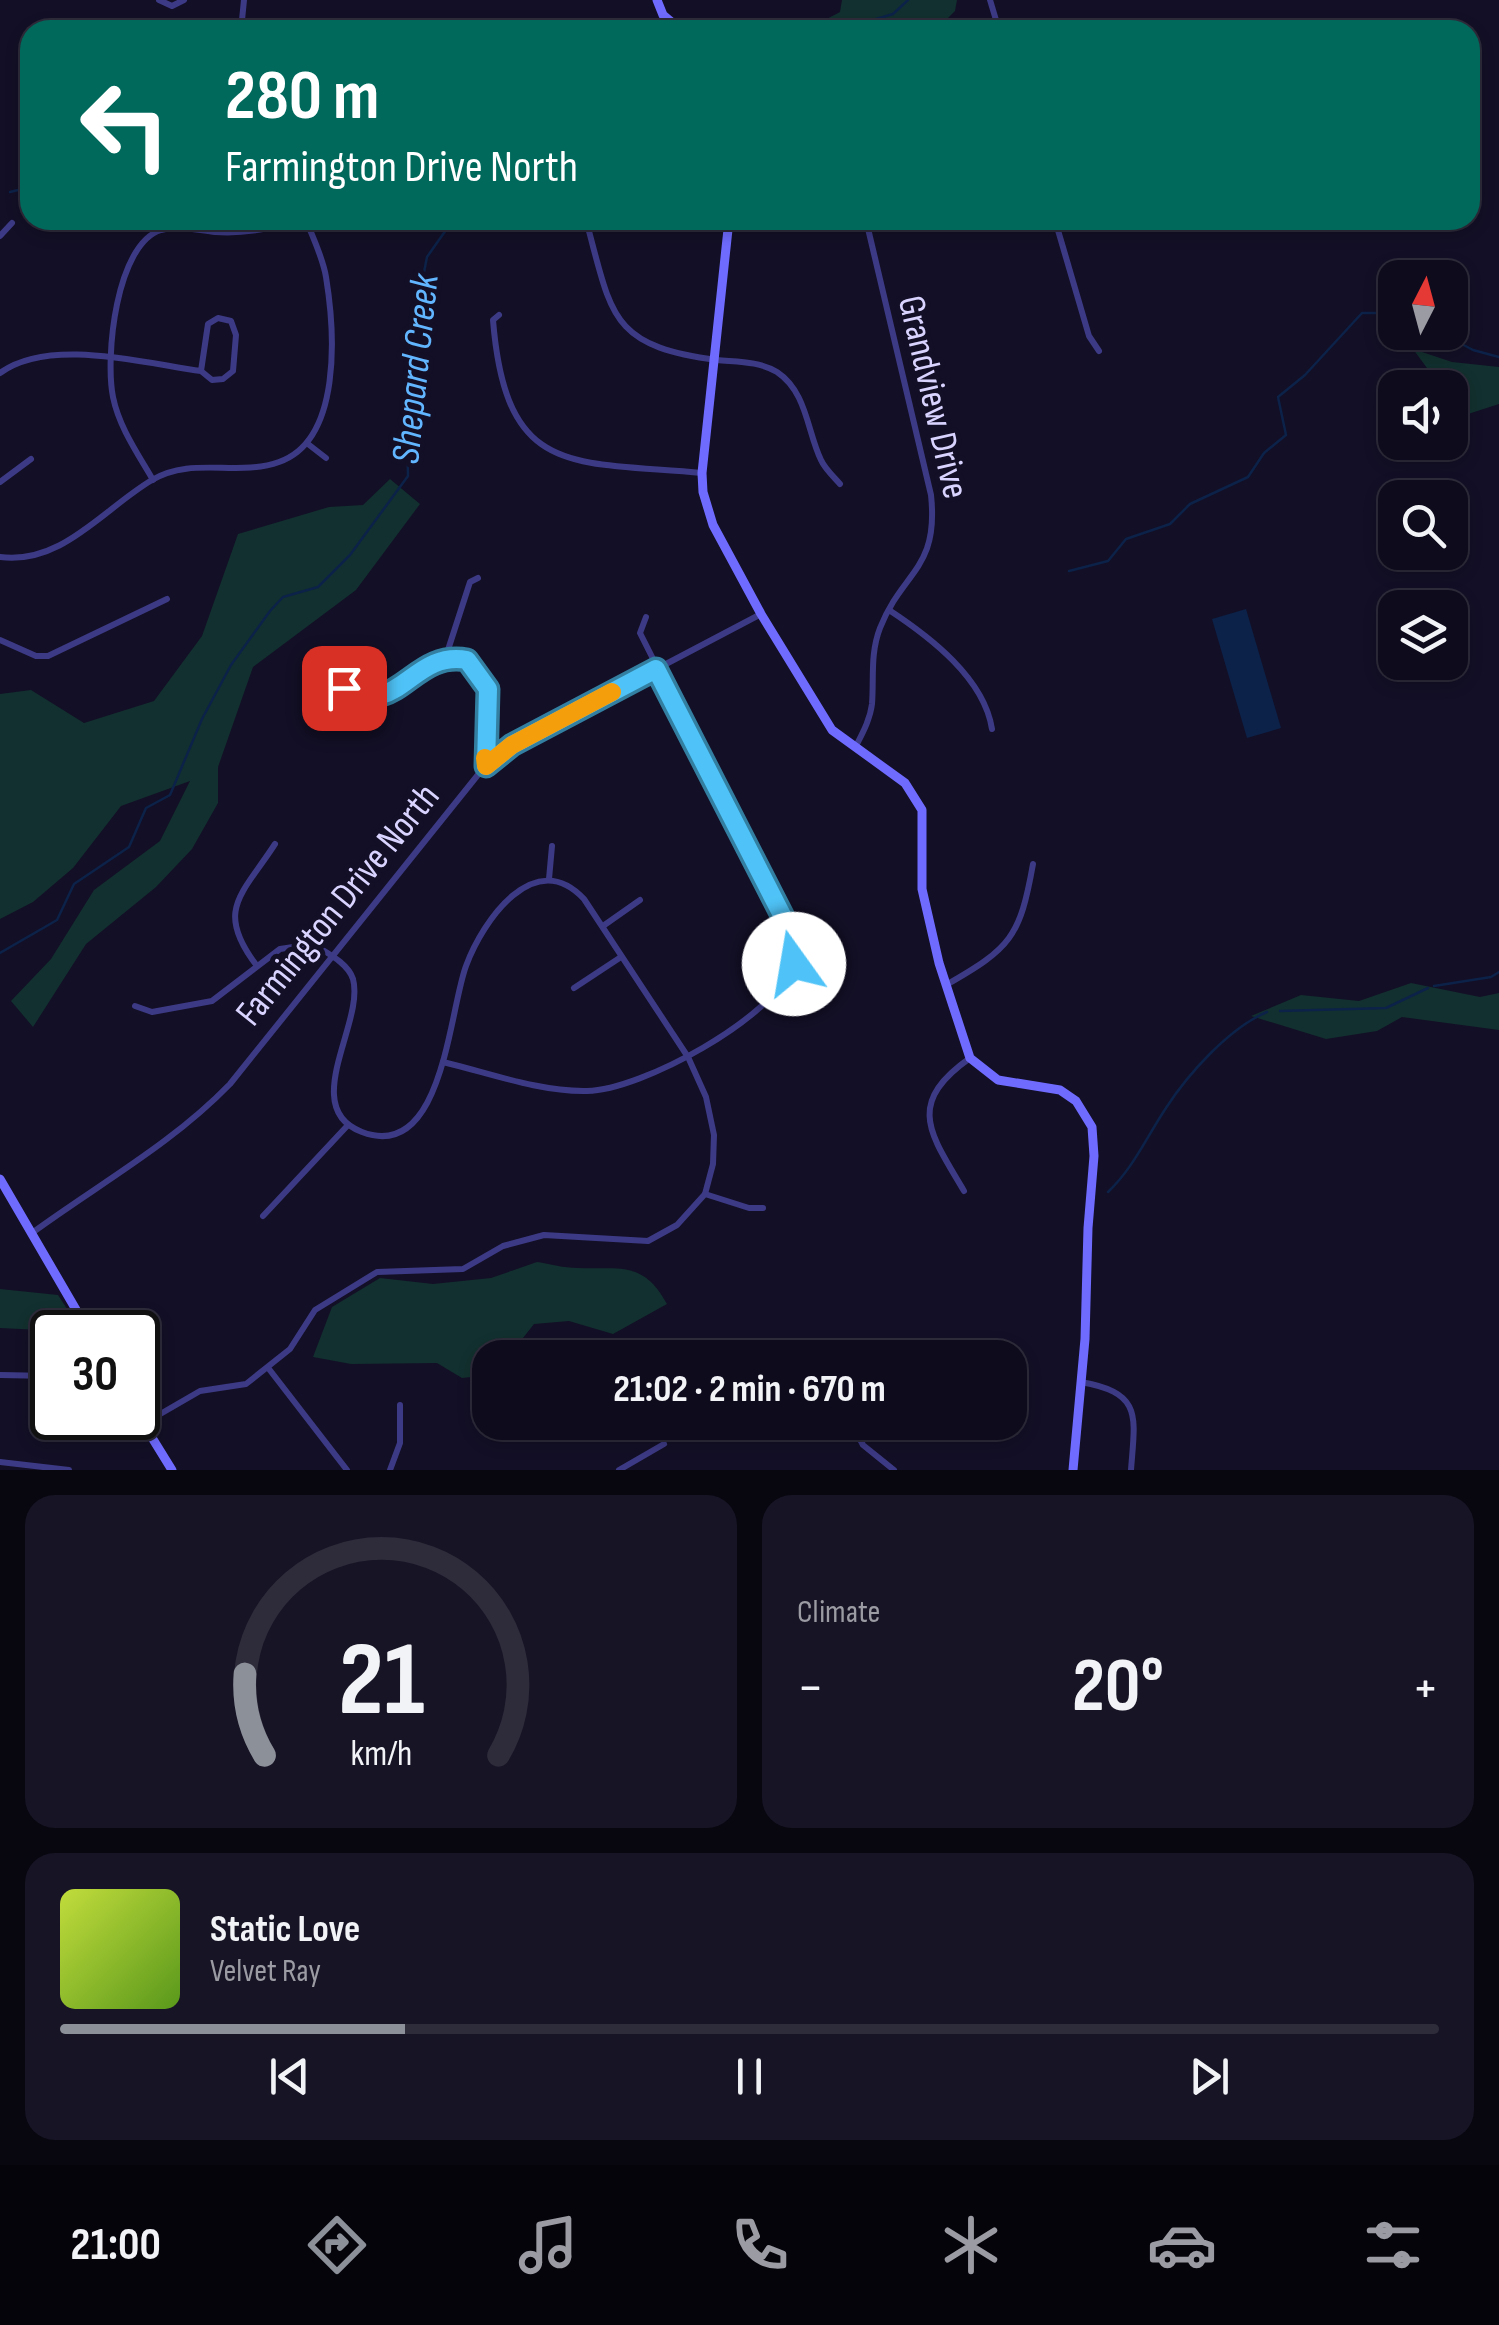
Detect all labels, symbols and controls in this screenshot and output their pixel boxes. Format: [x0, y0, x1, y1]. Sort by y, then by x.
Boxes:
text: 280 m [225, 55, 379, 139]
icon: left [60, 60, 190, 190]
text: Farmington Drive North [225, 140, 578, 195]
north arrow [1378, 260, 1468, 350]
map controls [1378, 260, 1468, 680]
water label: Shepard Creek [382, 271, 450, 466]
street label: Grandview Drive [888, 291, 978, 503]
button: sound [1378, 370, 1468, 460]
button: search [1378, 480, 1468, 570]
button: layers [1378, 590, 1468, 680]
pin [302, 646, 387, 731]
icon: arrive [317, 661, 372, 716]
street label: Farmington Drive North [227, 775, 449, 1035]
position arrow [742, 912, 846, 1016]
speed limit sign: 30 [30, 1310, 160, 1440]
text: 21:02 · 2 min · 670 m [613, 1367, 886, 1412]
text: Climate [797, 1593, 880, 1632]
text: 21 [338, 1619, 424, 1744]
text: 20° [1072, 1642, 1164, 1733]
text: − [797, 1655, 824, 1722]
text: + [1412, 1655, 1439, 1722]
text: km/h [350, 1733, 412, 1776]
text: Static Love [210, 1907, 360, 1952]
text: Velvet Ray [210, 1952, 321, 1991]
icon: previous [262, 2049, 317, 2104]
icon: pause [722, 2049, 777, 2104]
icon: next [1182, 2049, 1237, 2104]
icon: directions [302, 2210, 372, 2280]
icon: music [513, 2210, 583, 2280]
icon: phone [725, 2210, 795, 2280]
icon: climate [936, 2210, 1006, 2280]
icon: car [1147, 2210, 1217, 2280]
icon: filters [1358, 2210, 1428, 2280]
text: 21:00 [71, 2218, 161, 2273]

